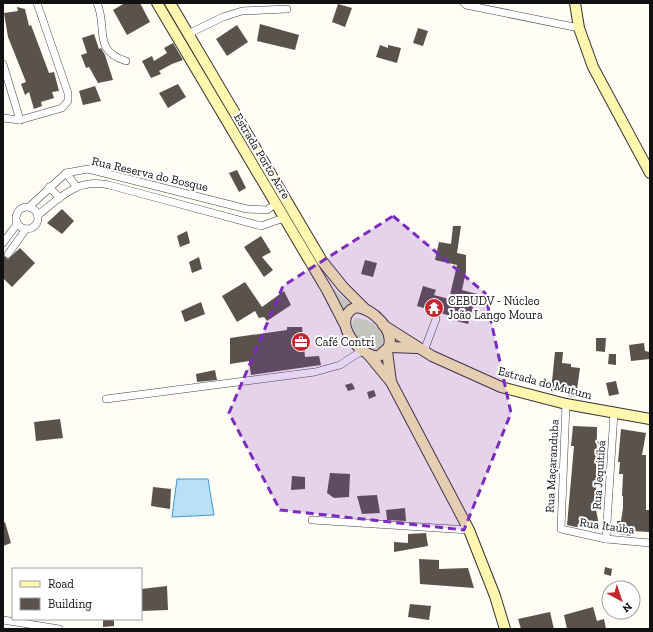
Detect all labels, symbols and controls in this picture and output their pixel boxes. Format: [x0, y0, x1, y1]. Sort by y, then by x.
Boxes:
street label: Estrada Porto Acre [231, 111, 293, 202]
street label: Rua Reserva do Bosque [90, 154, 210, 194]
place label: CEBUDV - Núcleo João Lango Moura [448, 294, 543, 322]
temple icon: CEBUDV - Núcleo João Lango Moura [423, 297, 445, 319]
office icon: Café Contri [290, 331, 312, 353]
place label: Café Contri [315, 335, 375, 349]
street label: Estrada do Mutum [496, 364, 594, 402]
street label: Rua Maçaranduba [543, 419, 561, 513]
street label: Rua Jequitibá [590, 440, 608, 510]
street label: Rua Itaúba [579, 515, 636, 537]
legend [12, 568, 142, 620]
text: Road [48, 577, 74, 591]
north arrow [601, 580, 641, 620]
text: Building [48, 597, 92, 611]
text: N [619, 600, 634, 615]

